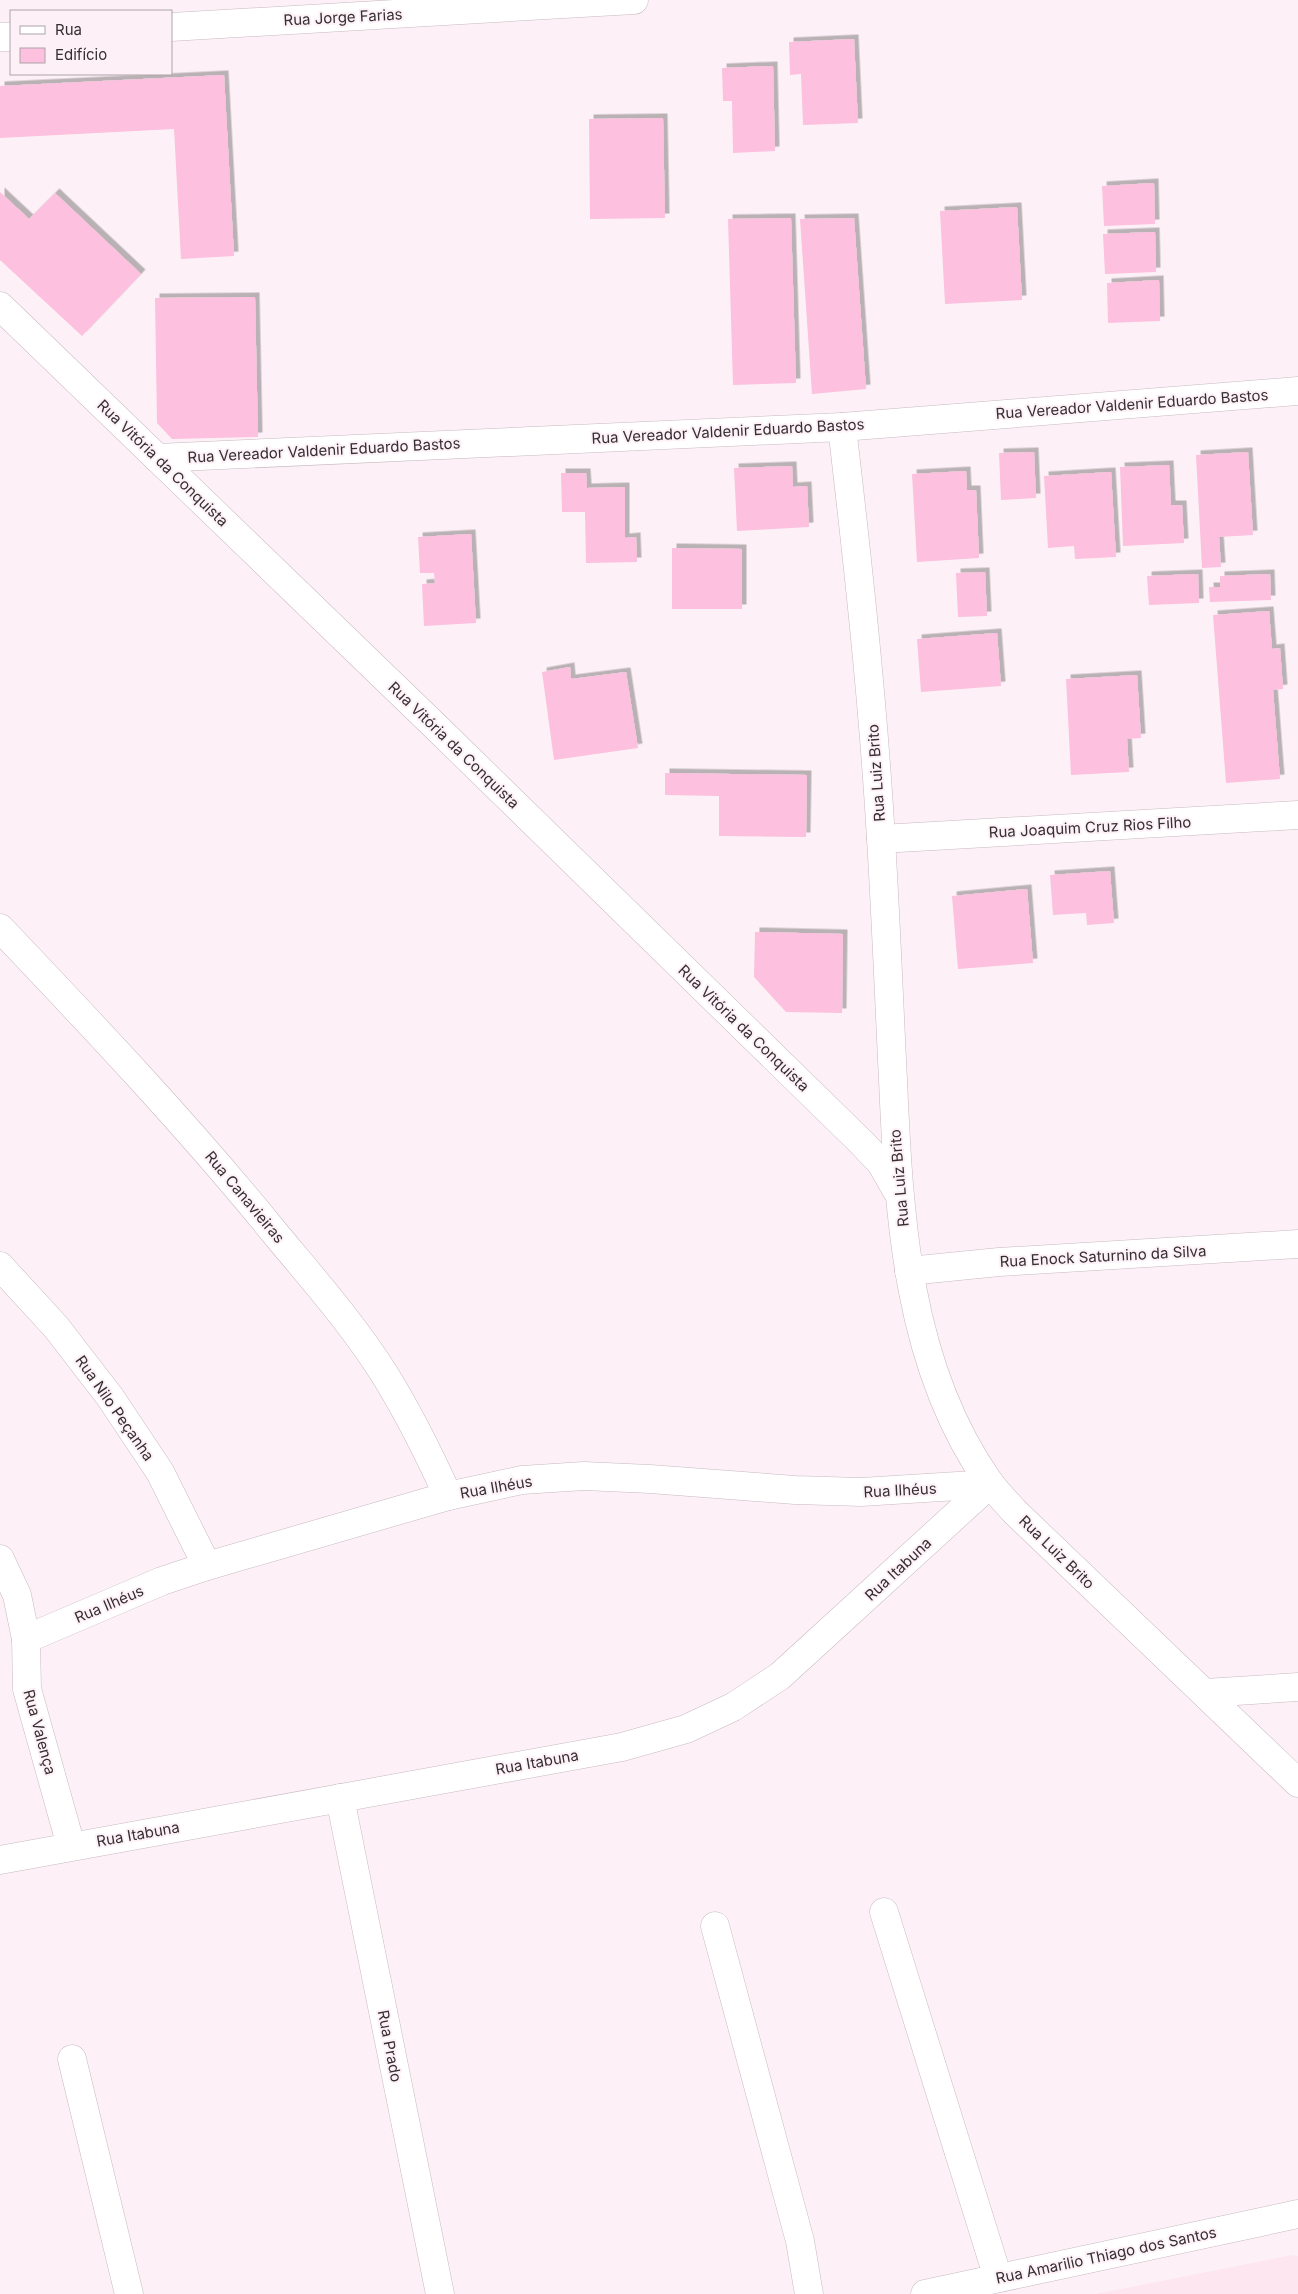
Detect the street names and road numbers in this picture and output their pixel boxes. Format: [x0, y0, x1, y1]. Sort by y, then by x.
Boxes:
street label: Rua Jorge Farias [283, 4, 403, 30]
street label: Rua Vereador Valdenir Eduardo Bastos [995, 385, 1269, 423]
street label: Rua Vitória da Conquista [94, 395, 232, 531]
street label: Rua Vereador Valdenir Eduardo Bastos [591, 414, 865, 448]
street label: Rua Vereador Valdenir Eduardo Bastos [187, 433, 461, 467]
street label: Rua Vitória da Conquista [385, 677, 523, 813]
street label: Rua Luiz Brito [863, 724, 889, 822]
street label: Rua Joaquim Cruz Rios Filho [988, 812, 1192, 842]
street label: Rua Vitória da Conquista [675, 960, 813, 1096]
street label: Rua Luiz Brito [885, 1128, 913, 1228]
street label: Rua Canavieiras [201, 1147, 289, 1247]
street label: Rua Enock Saturnino da Silva [999, 1241, 1207, 1271]
street label: Rua Nilo Peçanha [72, 1352, 158, 1464]
street label: Rua Ilhéus [458, 1471, 534, 1503]
street label: Rua Ilhéus [863, 1479, 937, 1501]
street label: Rua Luiz Brito [1015, 1511, 1099, 1593]
street label: Rua Itabuna [861, 1533, 935, 1605]
street label: Rua Ilhéus [72, 1581, 146, 1627]
street label: Rua Valença [19, 1687, 61, 1777]
street label: Rua Itabuna [494, 1745, 580, 1779]
street label: Rua Itabuna [95, 1817, 181, 1851]
street label: Rua Prado [374, 2008, 406, 2084]
street label: Rua Amarilio Thiago dos Santos [994, 2222, 1218, 2288]

